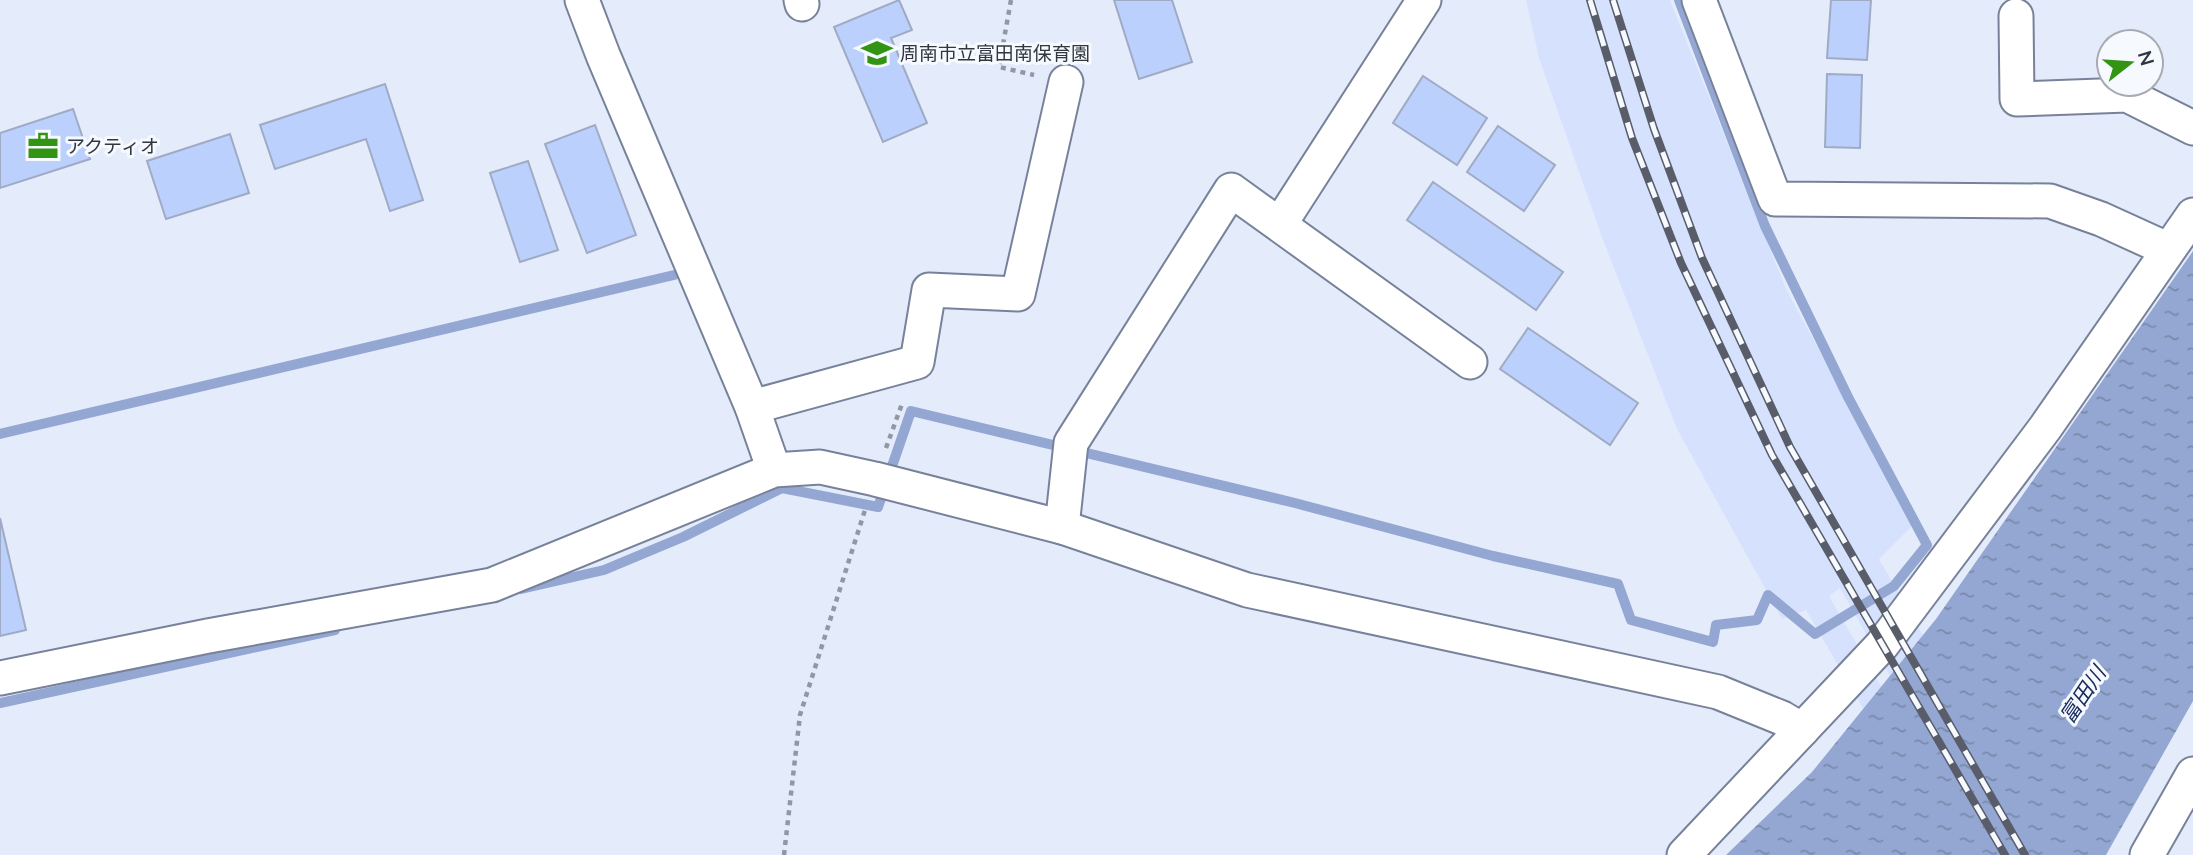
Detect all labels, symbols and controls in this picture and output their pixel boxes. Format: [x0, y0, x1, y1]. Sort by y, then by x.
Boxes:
north arrow [2095, 28, 2165, 98]
school or university icon: 周南市立富田南保育園 [860, 36, 894, 70]
place label: 周南市立富田南保育園 [900, 41, 1090, 65]
text: N [2133, 48, 2160, 68]
office icon: アクティオ [26, 129, 60, 163]
place label: アクティオ [66, 134, 159, 158]
water label: 富田川 [2054, 659, 2112, 728]

